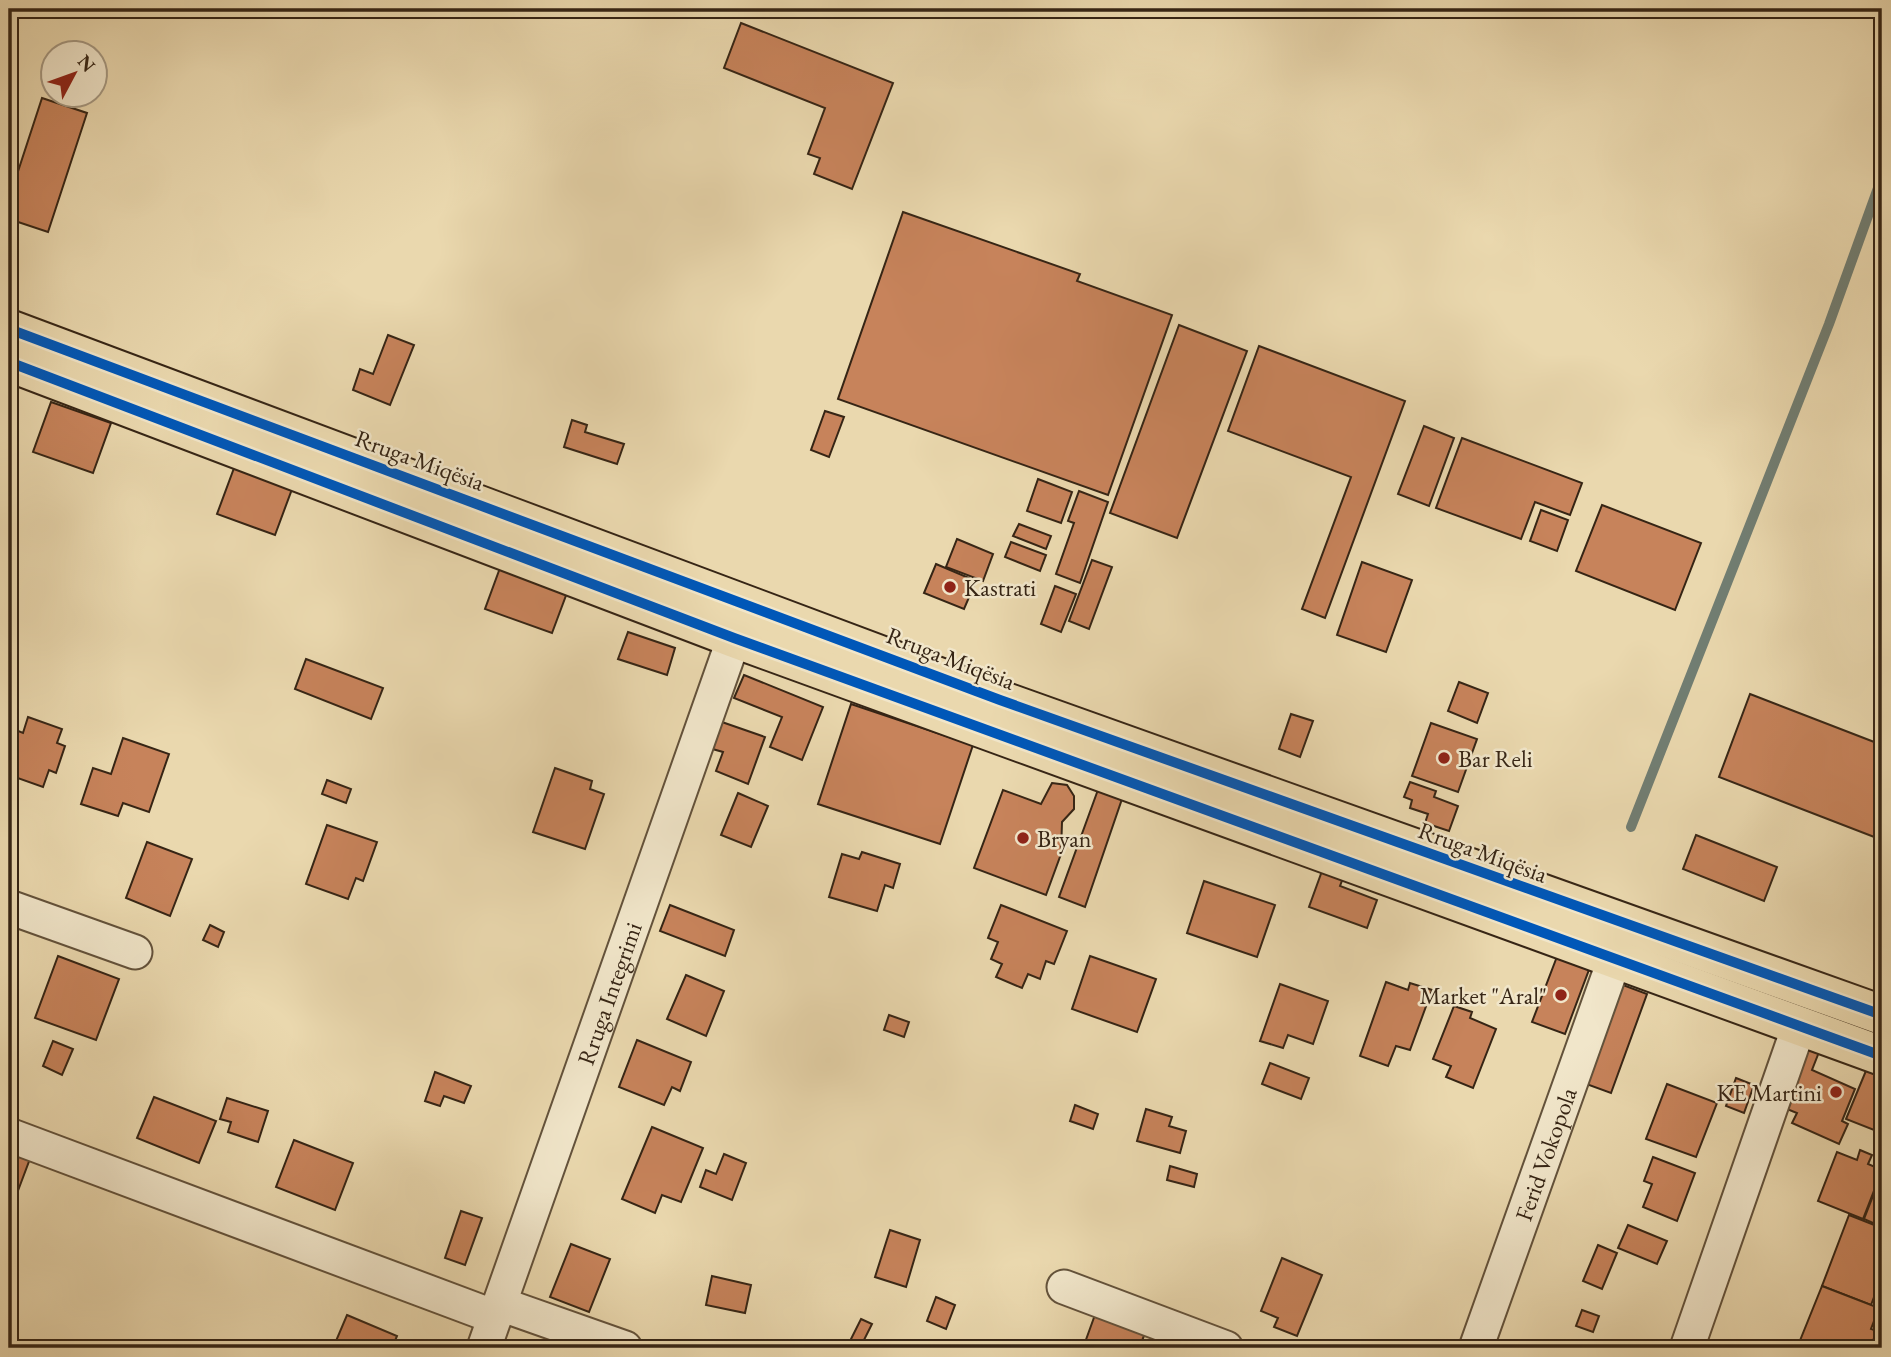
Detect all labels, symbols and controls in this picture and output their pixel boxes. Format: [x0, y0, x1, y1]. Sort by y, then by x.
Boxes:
north arrow [38, 38, 108, 108]
text: N [72, 49, 101, 78]
street label: Rruga Miqësia [351, 422, 489, 498]
place label: Kastrati [964, 572, 1036, 603]
marker: Kastrati [942, 579, 958, 595]
street label: Rruga Miqësia [882, 619, 1020, 697]
place label: Bar Reli [1458, 743, 1533, 774]
marker: Bar Reli [1436, 750, 1452, 766]
street label: Rruga Miqësia [1414, 814, 1552, 890]
place label: Bryan [1037, 823, 1092, 854]
marker: Bryan [1015, 830, 1031, 846]
street label: Rruga Integrimi [569, 918, 648, 1069]
place label: Market "Aral" [1420, 980, 1547, 1011]
marker: Market "Aral" [1553, 987, 1569, 1003]
place label: KE Martini [1717, 1077, 1822, 1108]
street label: Ferid Vokopola [1507, 1083, 1583, 1225]
marker: KE Martini [1828, 1084, 1844, 1100]

